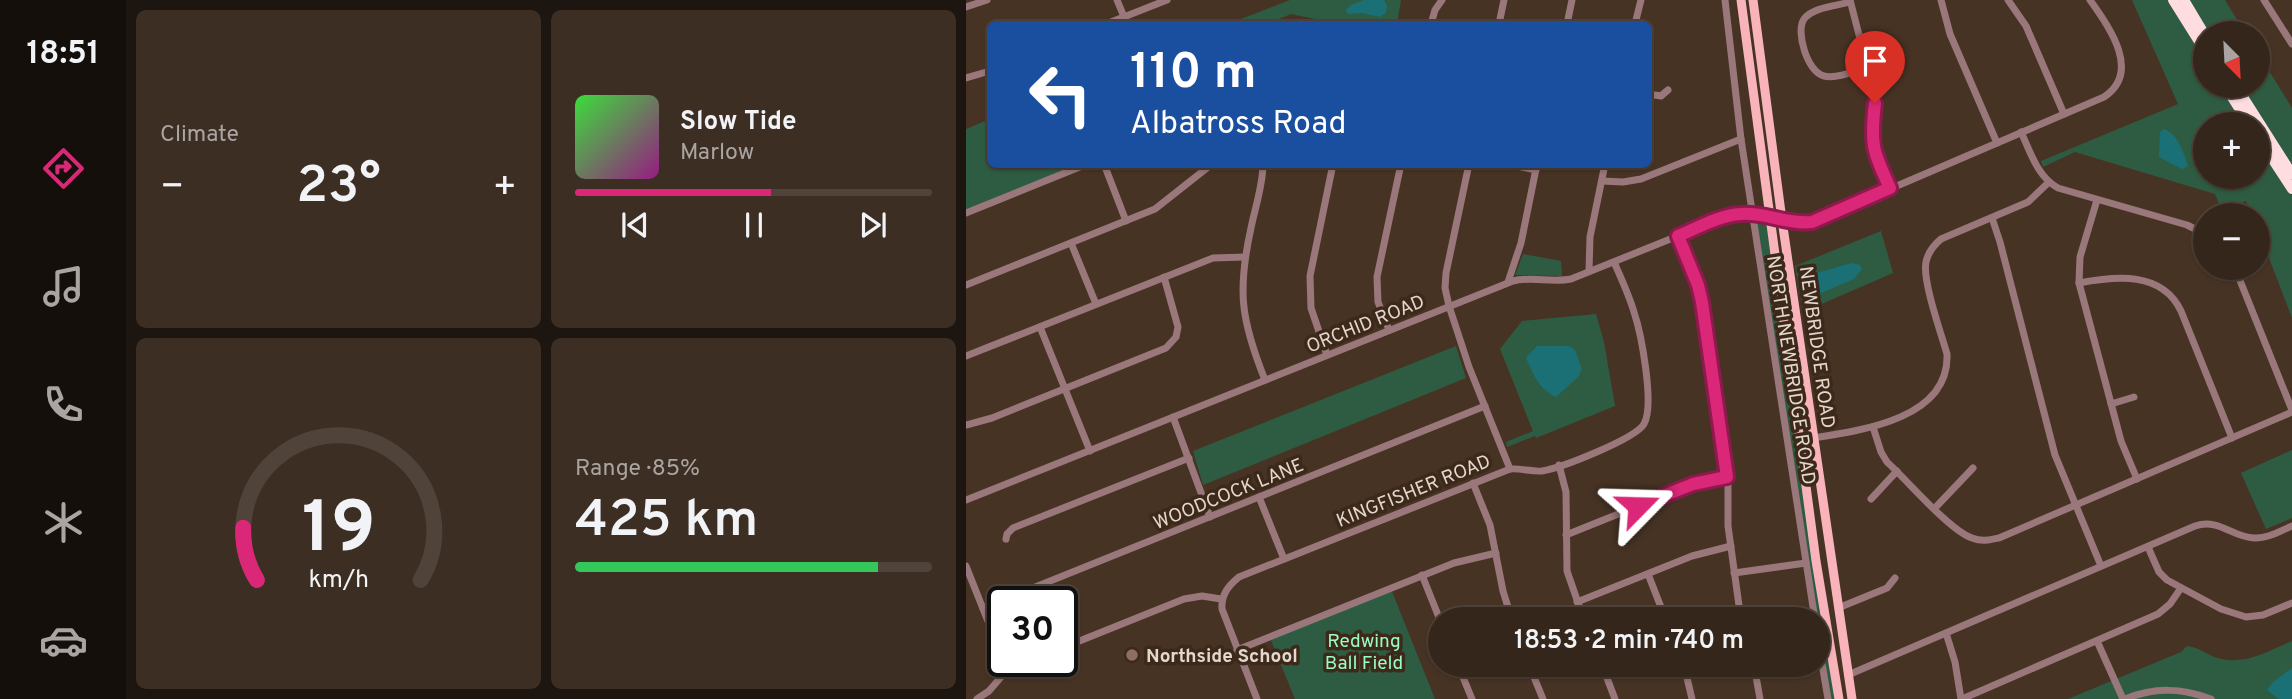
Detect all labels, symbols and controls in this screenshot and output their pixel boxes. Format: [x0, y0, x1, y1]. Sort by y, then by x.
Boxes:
north arrow [2193, 21, 2270, 98]
map controls [2193, 21, 2270, 280]
pin [1845, 31, 1905, 103]
text: 18:51 [26, 35, 100, 75]
icon: arrive [1856, 42, 1894, 80]
text: 110 m [1130, 44, 1257, 106]
icon: left [1015, 49, 1106, 140]
text: Albatross Road [1130, 105, 1347, 145]
text: Slow Tide [680, 106, 797, 139]
button: + [2193, 112, 2270, 189]
text: Climate [160, 121, 239, 150]
text: Marlow [680, 139, 754, 168]
icon: directions [39, 144, 88, 193]
text: 23° [296, 155, 381, 221]
text: − [160, 164, 185, 213]
text: + [492, 164, 517, 213]
button: − [2193, 203, 2270, 280]
icon: previous [616, 206, 654, 244]
icon: pause [735, 206, 773, 244]
icon: next [854, 206, 892, 244]
street label: NORTH NEWBRIDGE ROAD [1760, 254, 1820, 487]
icon: music [39, 262, 88, 311]
street label: NEWBRIDGE ROAD [1793, 265, 1839, 430]
street label: ORCHID ROAD [1303, 290, 1428, 359]
icon: phone [39, 380, 88, 429]
street label: KINGFISHER ROAD [1333, 450, 1494, 534]
street label: WOODCOCK LANE [1150, 454, 1307, 536]
text: Range · 85% [575, 455, 700, 484]
position arrow [1601, 469, 1675, 543]
text: 19 [302, 486, 375, 578]
text: 425 km [575, 489, 758, 555]
icon: climate [39, 498, 88, 547]
text: km/h [308, 564, 369, 596]
speed limit sign: 30 [987, 586, 1078, 677]
icon: car [39, 616, 88, 665]
text: 18:53 · 2 min · 740 m [1514, 625, 1744, 658]
park label: Redwing Ball Field [1325, 630, 1403, 676]
place label: Northside School [1146, 645, 1298, 669]
marker: Northside School [1124, 647, 1140, 663]

